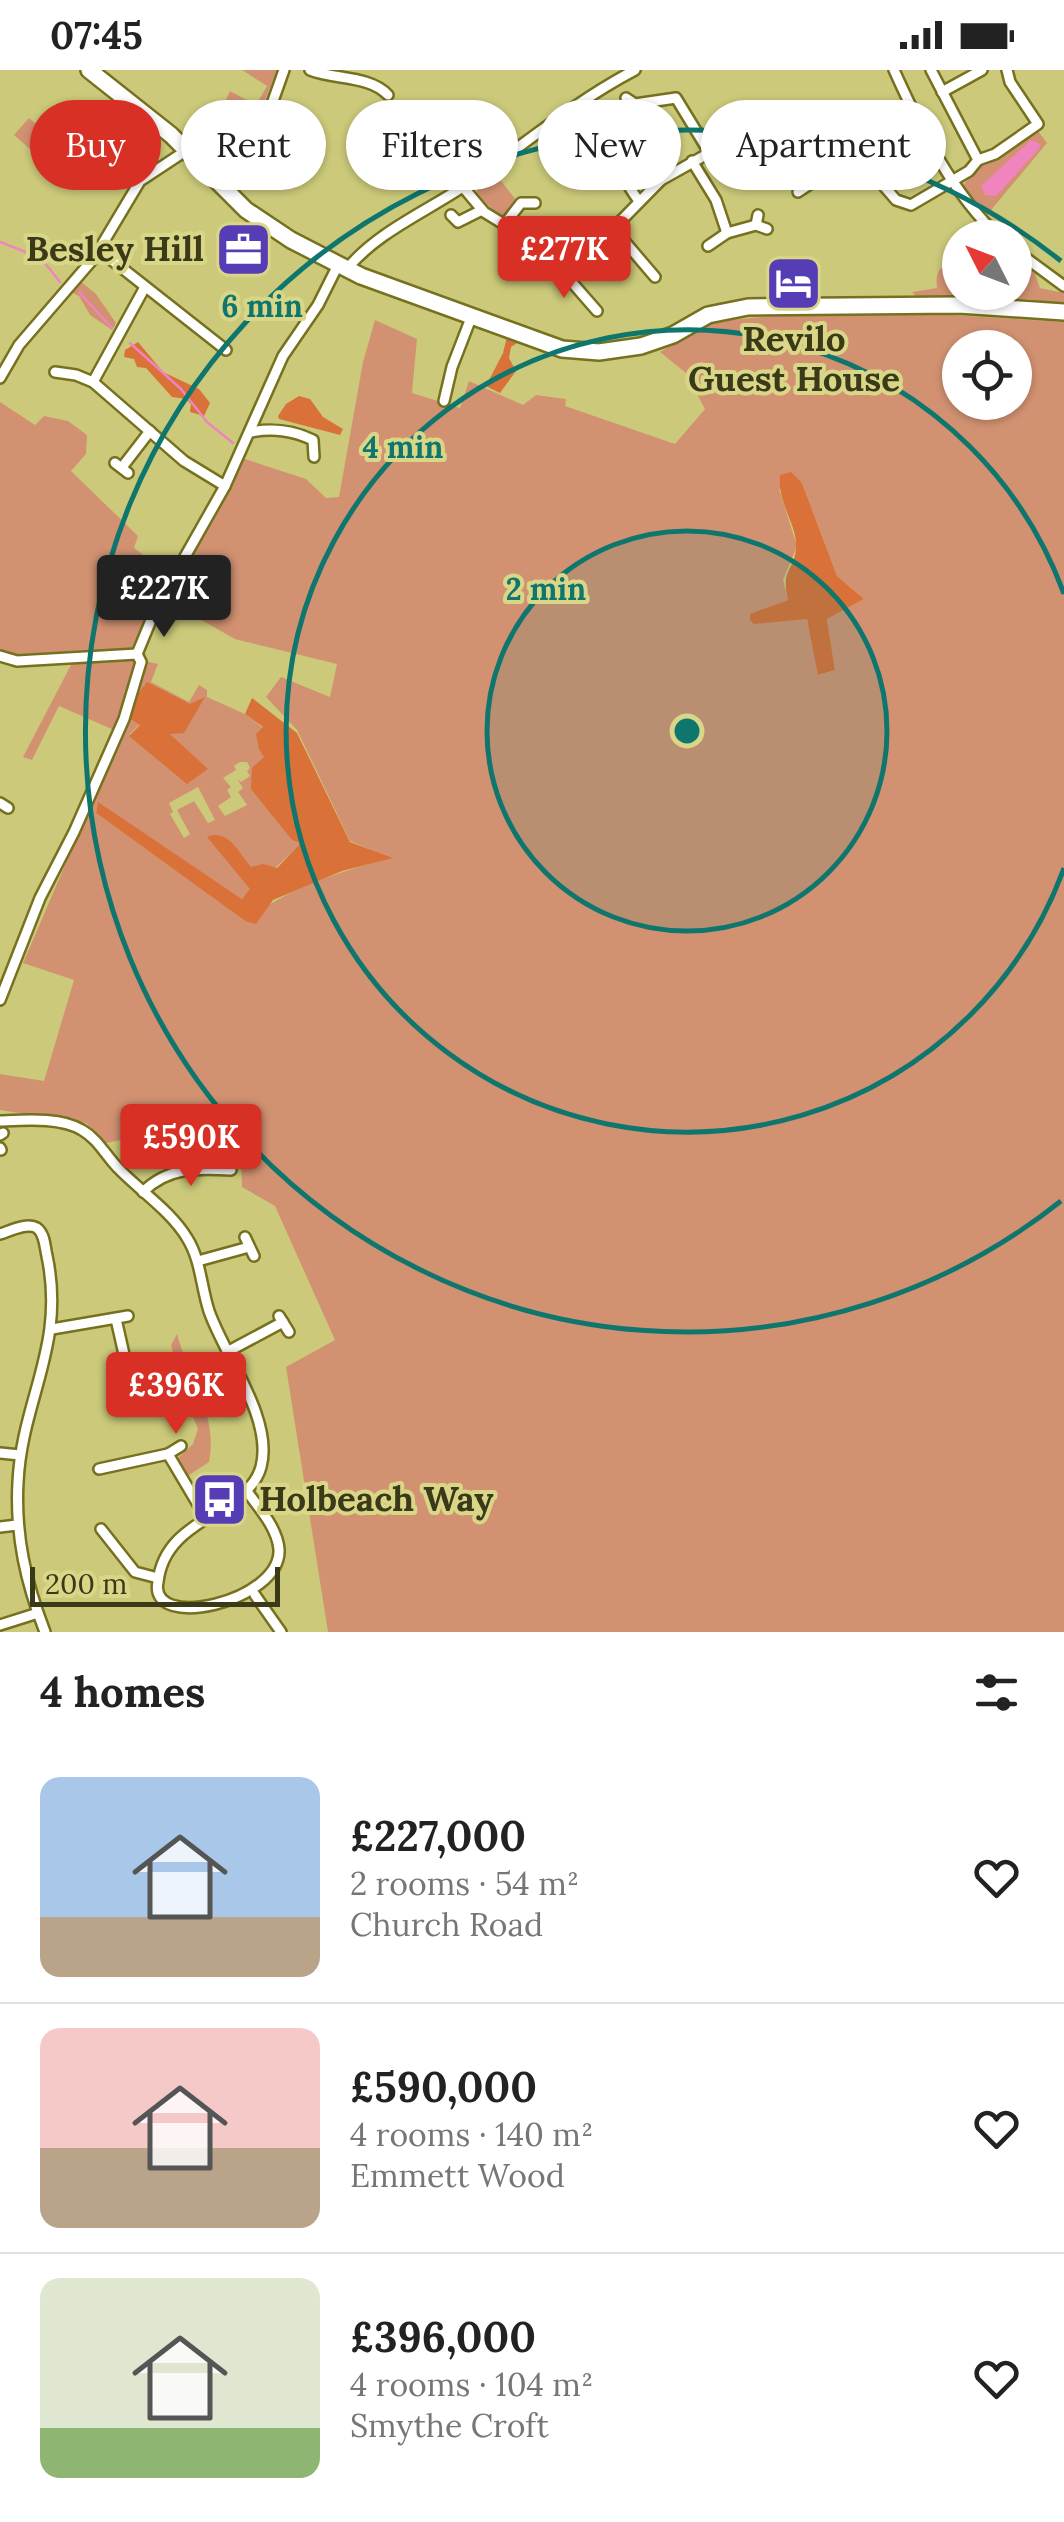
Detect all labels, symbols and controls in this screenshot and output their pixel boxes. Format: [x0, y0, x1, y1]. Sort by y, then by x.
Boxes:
text: 07:45 [50, 11, 143, 59]
chip: Buy [30, 100, 161, 190]
chip: Rent [181, 100, 326, 190]
chip: Filters [346, 100, 518, 190]
chip: New [538, 100, 681, 190]
chip: Apartment [701, 100, 946, 190]
pin: £277K [494, 216, 634, 301]
office icon: Besley Hill [213, 219, 273, 279]
north arrow [942, 220, 1032, 310]
map controls [942, 220, 1032, 420]
place label: Besley Hill [26, 226, 204, 271]
text: £277K [520, 228, 608, 269]
hotel icon: Revilo Guest House [764, 253, 824, 313]
text: 6 min [221, 287, 303, 325]
place label: Revilo Guest House [688, 316, 900, 401]
button: locate [942, 330, 1032, 420]
text: 4 min [363, 428, 443, 466]
pin: £227K [94, 555, 234, 640]
text: £227K [119, 567, 209, 608]
text: 2 min [506, 570, 586, 608]
centre of rings [669, 713, 705, 749]
pin: £590K [121, 1104, 261, 1189]
text: £590K [142, 1116, 240, 1157]
pin: £396K [106, 1352, 246, 1437]
text: £396K [128, 1364, 224, 1405]
bus stop icon: Holbeach Way [190, 1469, 250, 1529]
place label: Holbeach Way [259, 1476, 494, 1521]
scale bar [30, 1562, 280, 1606]
text: 200 m [45, 1566, 127, 1602]
text: 4 homes [40, 1665, 205, 1719]
icon: filters [969, 1665, 1024, 1720]
text: £227,000 [350, 1809, 526, 1863]
icon: home [120, 1817, 240, 1937]
icon: heart [969, 1850, 1024, 1905]
text: 2 rooms · 54 m² [350, 1863, 579, 1904]
text: Church Road [350, 1904, 543, 1945]
text: £590,000 [350, 2060, 537, 2114]
icon: home [120, 2068, 240, 2188]
icon: heart [969, 2101, 1024, 2156]
text: 4 rooms · 140 m² [350, 2114, 593, 2155]
text: Emmett Wood [350, 2155, 565, 2196]
text: £396,000 [350, 2310, 536, 2364]
icon: home [120, 2318, 240, 2438]
icon: heart [969, 2351, 1024, 2406]
text: 4 rooms · 104 m² [350, 2364, 593, 2405]
text: Smythe Croft [350, 2405, 549, 2446]

